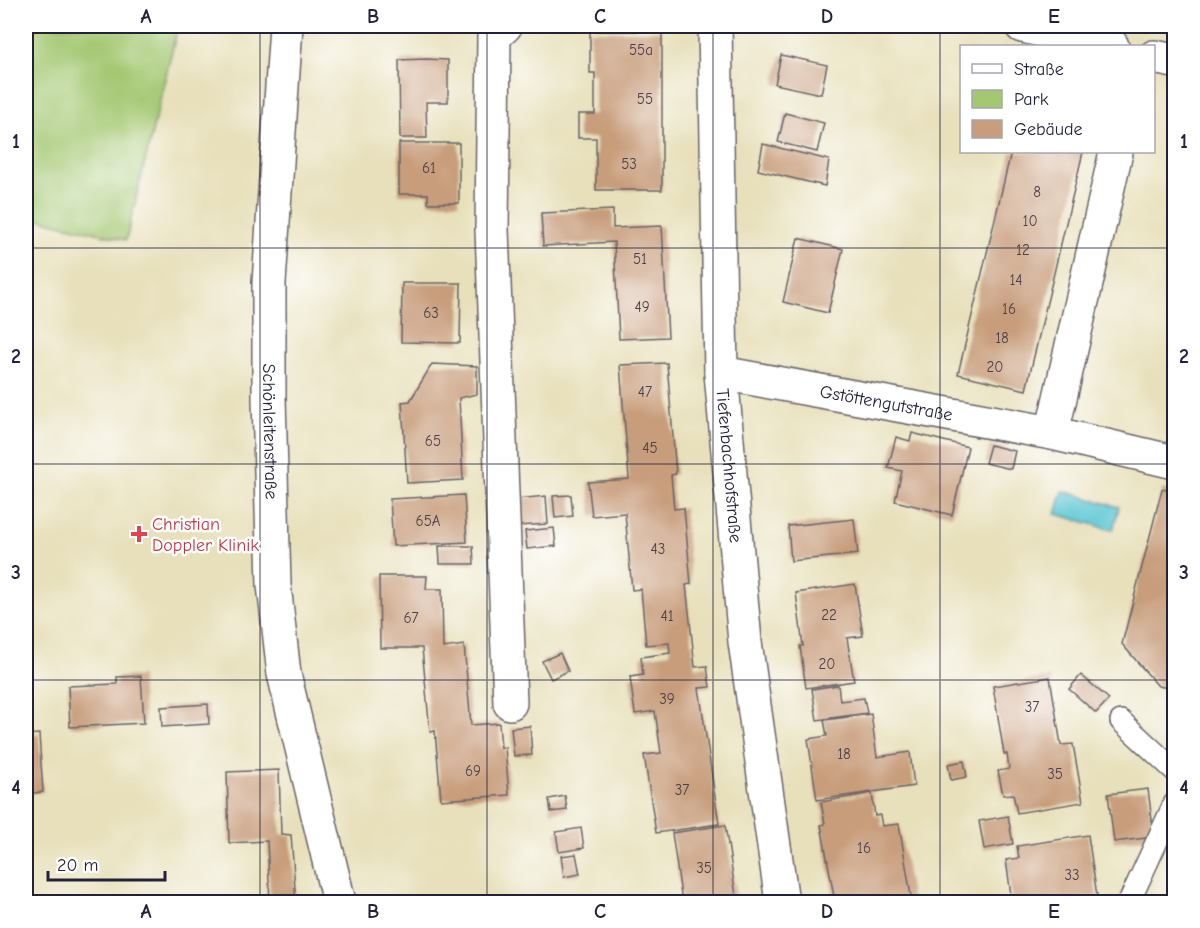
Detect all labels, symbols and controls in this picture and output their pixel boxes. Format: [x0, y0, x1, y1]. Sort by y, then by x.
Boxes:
text: A [140, 5, 152, 28]
text: B [367, 5, 379, 28]
text: C [594, 5, 606, 28]
text: D [821, 5, 833, 28]
text: E [1048, 5, 1060, 28]
house number: 55a [629, 41, 653, 59]
legend [960, 45, 1155, 153]
text: Straße [1014, 59, 1064, 80]
text: Park [1014, 89, 1049, 110]
house number: 55 [637, 90, 653, 108]
text: Gebäude [1014, 119, 1083, 140]
text: 1 [12, 130, 20, 153]
text: 1 [1180, 130, 1188, 153]
house number: 53 [621, 155, 637, 173]
house number: 61 [422, 159, 436, 177]
house number: 8 [1033, 183, 1041, 201]
house number: 10 [1022, 212, 1038, 230]
house number: 12 [1016, 241, 1030, 259]
house number: 51 [633, 250, 647, 268]
house number: 14 [1009, 271, 1023, 289]
house number: 49 [634, 298, 650, 316]
house number: 16 [1002, 300, 1016, 318]
house number: 63 [423, 304, 439, 322]
house number: 18 [995, 329, 1009, 347]
text: 2 [11, 345, 21, 368]
text: 2 [1179, 345, 1189, 368]
house number: 20 [987, 358, 1003, 376]
street label: Schönleitenstraße [258, 364, 282, 500]
street label: Gstöttengutstraße [818, 381, 954, 426]
house number: 47 [638, 383, 652, 401]
street label: Tiefenbachhofstraße [711, 388, 746, 544]
house number: 65 [425, 432, 441, 450]
house number: 45 [642, 439, 658, 457]
house number: 65A [416, 512, 441, 530]
place label: Christian Doppler Klinik [152, 514, 259, 556]
marker: Christian Doppler Klinik [130, 525, 148, 543]
house number: 43 [651, 540, 665, 558]
text: 3 [11, 561, 21, 584]
text: 3 [1179, 561, 1189, 584]
house number: 22 [821, 606, 837, 624]
house number: 41 [660, 607, 674, 625]
house number: 67 [403, 609, 419, 627]
house number: 20 [819, 655, 835, 673]
house number: 39 [659, 690, 675, 708]
house number: 37 [1025, 698, 1039, 716]
house number: 18 [837, 745, 851, 763]
house number: 69 [465, 762, 481, 780]
house number: 35 [1047, 765, 1063, 783]
text: 4 [11, 776, 21, 799]
text: 4 [1179, 776, 1189, 799]
house number: 37 [675, 781, 689, 799]
house number: 16 [857, 839, 871, 857]
scale bar [48, 844, 165, 882]
text: 20 m [57, 855, 98, 876]
house number: 35 [696, 859, 712, 877]
house number: 33 [1064, 866, 1080, 884]
text: A [140, 900, 152, 923]
text: B [367, 900, 379, 923]
text: C [594, 900, 606, 923]
text: D [821, 900, 833, 923]
text: E [1048, 900, 1060, 923]

